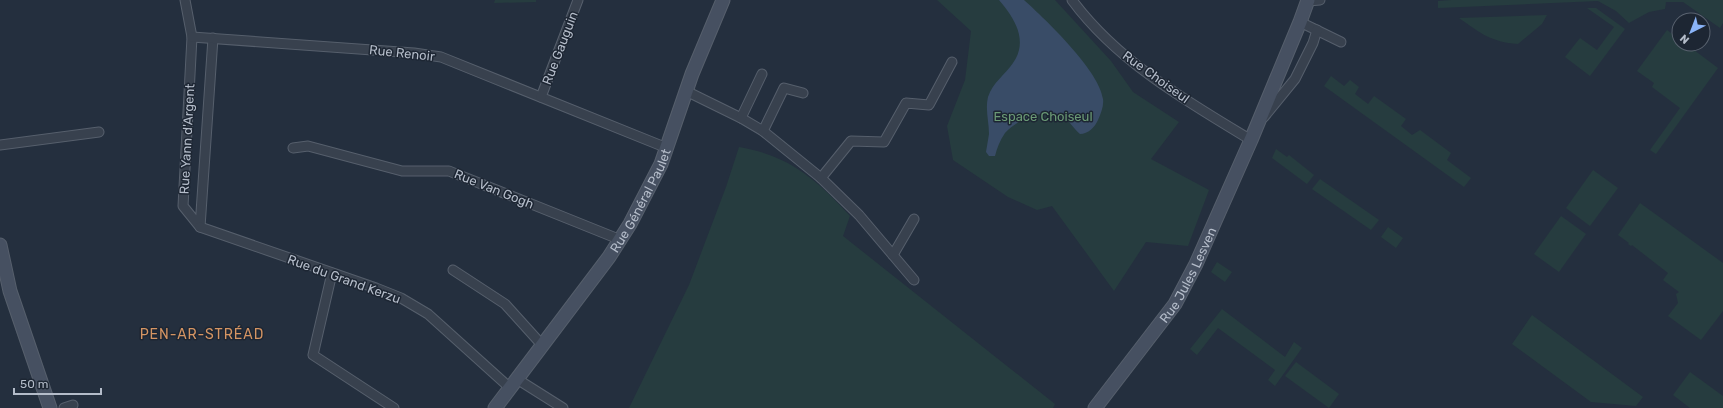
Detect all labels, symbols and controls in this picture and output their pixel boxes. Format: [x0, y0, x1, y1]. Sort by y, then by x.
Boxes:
street label: Rue Gauguin [539, 9, 582, 87]
north arrow [1671, 12, 1711, 52]
text: N [1677, 32, 1692, 47]
street label: Rue Renoir [368, 42, 436, 64]
street label: Rue Choiseul [1120, 48, 1192, 106]
street label: Rue Yann d'Argent [177, 83, 198, 195]
park label: Espace Choiseul [993, 109, 1093, 124]
street label: Rue Général Paulet [607, 147, 673, 255]
street label: Rue Van Gogh [452, 166, 536, 213]
street label: Rue Jules Lesven [1156, 225, 1219, 325]
street label: Rue du Grand Kerzu [285, 252, 403, 306]
district label: PEN-AR-STRÉAD [140, 325, 264, 343]
scale bar [14, 370, 101, 396]
text: 50 m [20, 377, 48, 391]

